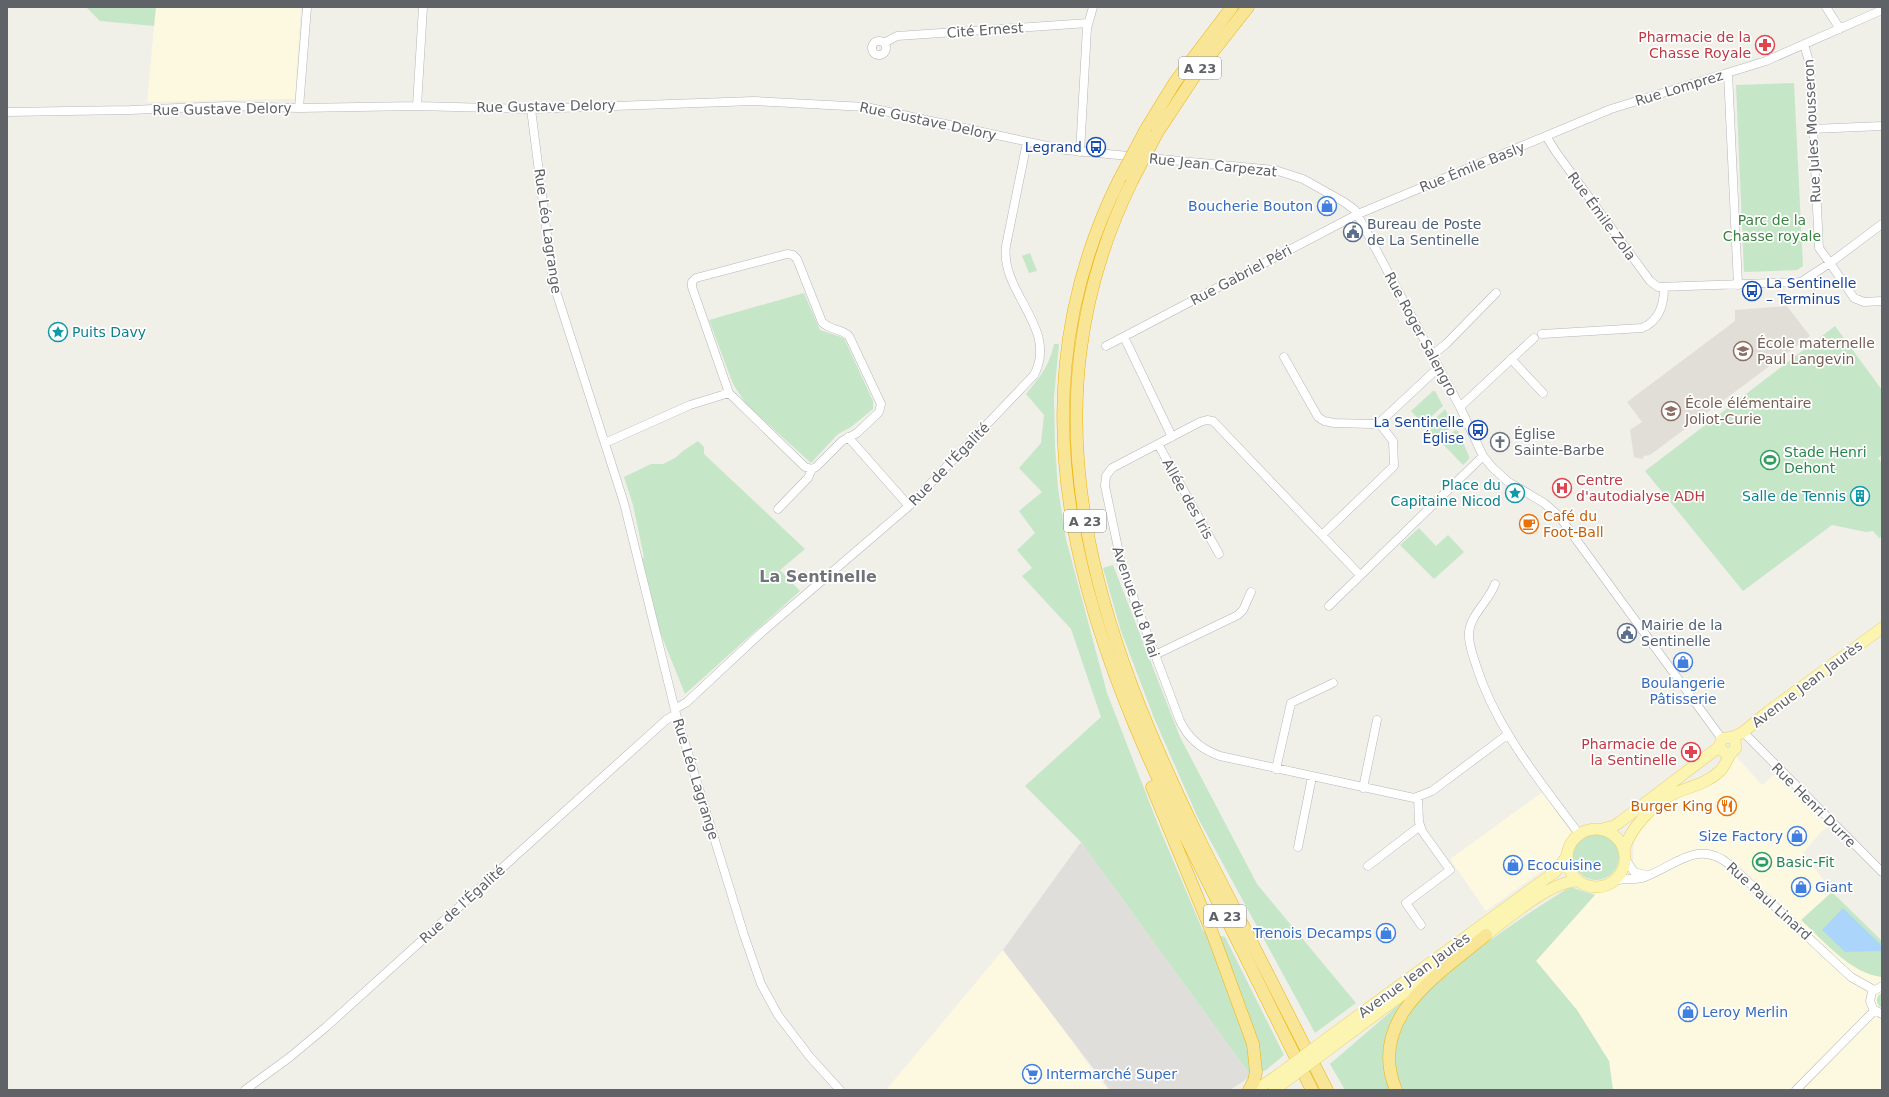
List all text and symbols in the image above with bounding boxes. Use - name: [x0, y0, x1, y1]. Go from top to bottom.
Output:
- street label: Cité Ernest: [946, 19, 1024, 41]
- place label: Pharmacie de la Chasse Royale: [1638, 29, 1751, 61]
- pharmacy icon: Pharmacie de la Chasse Royale: [1754, 34, 1776, 56]
- road number: A 23: [1179, 57, 1221, 79]
- street label: Rue Jules Mousseron: [1800, 59, 1824, 203]
- street label: Rue Lomprez: [1633, 67, 1725, 109]
- street label: Rue Gustave Delory: [476, 97, 616, 115]
- street label: Rue Gustave Delory: [858, 99, 998, 143]
- street label: Rue Gustave Delory: [152, 100, 292, 118]
- bus stop icon: Legrand: [1085, 136, 1107, 158]
- place label: Legrand: [1025, 139, 1082, 155]
- street label: Rue Émile Basly: [1417, 139, 1527, 195]
- street label: Rue Jean Carpezat: [1148, 150, 1278, 180]
- street label: Rue Léo Lagrange: [531, 167, 565, 295]
- street label: Rue Émile Zola: [1565, 169, 1639, 263]
- shop icon: Boucherie Bouton: [1316, 195, 1338, 217]
- place label: Boucherie Bouton: [1188, 198, 1313, 214]
- park label: Parc de la Chasse royale: [1723, 212, 1821, 244]
- place label: Bureau de Poste de La Sentinelle: [1367, 216, 1481, 248]
- public building icon: Bureau de Poste de La Sentinelle: [1342, 221, 1364, 243]
- street label: Rue Gabriel Péri: [1188, 242, 1294, 308]
- street label: Rue Roger Salengro: [1382, 269, 1460, 399]
- place label: La Sentinelle – Terminus: [1766, 275, 1856, 307]
- bus stop icon: La Sentinelle – Terminus: [1741, 280, 1763, 302]
- place icon: Puits Davy: [47, 321, 69, 343]
- place label: Puits Davy: [72, 324, 146, 340]
- place label: École maternelle Paul Langevin: [1757, 335, 1875, 367]
- school or university icon: École maternelle Paul Langevin: [1732, 340, 1754, 362]
- place label: École élémentaire Joliot-Curie: [1684, 395, 1811, 427]
- school or university icon: École élémentaire Joliot-Curie: [1660, 400, 1682, 422]
- place label: La Sentinelle Église: [1374, 414, 1464, 446]
- street label: Rue de l'Égalité: [905, 419, 993, 509]
- bus stop icon: La Sentinelle Église: [1467, 419, 1489, 441]
- place label: Église Sainte-Barbe: [1514, 426, 1604, 458]
- church icon: Église Sainte-Barbe: [1489, 431, 1511, 453]
- place label: Stade Henri Dehont: [1784, 444, 1867, 476]
- sports icon: Stade Henri Dehont: [1759, 449, 1781, 471]
- street label: Allée des Iris: [1159, 456, 1217, 542]
- place label: Centre d'autodialyse ADH: [1576, 472, 1705, 504]
- place label: Place du Capitaine Nicod: [1390, 477, 1501, 509]
- hospital icon: Centre d'autodialyse ADH: [1551, 477, 1573, 499]
- place icon: Place du Capitaine Nicod: [1504, 482, 1526, 504]
- building icon: Salle de Tennis: [1849, 485, 1871, 507]
- place label: Salle de Tennis: [1742, 488, 1846, 504]
- place label: Café du Foot-Ball: [1543, 508, 1604, 540]
- road number: A 23: [1064, 510, 1106, 532]
- cafe icon: Café du Foot-Ball: [1518, 513, 1540, 535]
- street label: Avenue du 8 Mai: [1109, 544, 1163, 660]
- district label: La Sentinelle: [759, 567, 877, 586]
- place label: Mairie de la Sentinelle: [1641, 617, 1723, 649]
- public building icon: Mairie de la Sentinelle: [1616, 622, 1638, 644]
- street label: Avenue Jean Jaurès: [1749, 637, 1865, 731]
- shop icon: Boulangerie Pâtisserie: [1672, 651, 1694, 673]
- place label: Boulangerie Pâtisserie: [1641, 675, 1725, 707]
- street label: Rue Léo Lagrange: [670, 716, 722, 842]
- place label: Pharmacie de la Sentinelle: [1581, 736, 1677, 768]
- pharmacy icon: Pharmacie de la Sentinelle: [1680, 741, 1702, 763]
- street label: Rue Henri Durre: [1769, 760, 1859, 850]
- restaurant icon: Burger King: [1716, 795, 1738, 817]
- place label: Burger King: [1630, 798, 1713, 814]
- shop icon: Size Factory: [1786, 825, 1808, 847]
- place label: Size Factory: [1699, 828, 1783, 844]
- sports icon: Basic-Fit: [1751, 851, 1773, 873]
- shop icon: Ecocuisine: [1502, 854, 1524, 876]
- place label: Basic-Fit: [1776, 854, 1835, 870]
- place label: Ecocuisine: [1527, 857, 1601, 873]
- street label: Rue Paul Linard: [1723, 859, 1815, 943]
- street label: Rue de l'Égalité: [416, 862, 508, 946]
- shop icon: Giant: [1790, 876, 1812, 898]
- place label: Giant: [1815, 879, 1853, 895]
- road number: A 23: [1204, 905, 1246, 927]
- shop icon: Trenois Decamps: [1375, 922, 1397, 944]
- place label: Trenois Decamps: [1252, 925, 1372, 941]
- street label: Avenue Jean Jaurès: [1355, 929, 1473, 1021]
- shop icon: Leroy Merlin: [1677, 1001, 1699, 1023]
- place label: Leroy Merlin: [1702, 1004, 1788, 1020]
- supermarket icon: Intermarché Super: [1021, 1063, 1043, 1085]
- place label: Intermarché Super: [1046, 1066, 1177, 1082]

